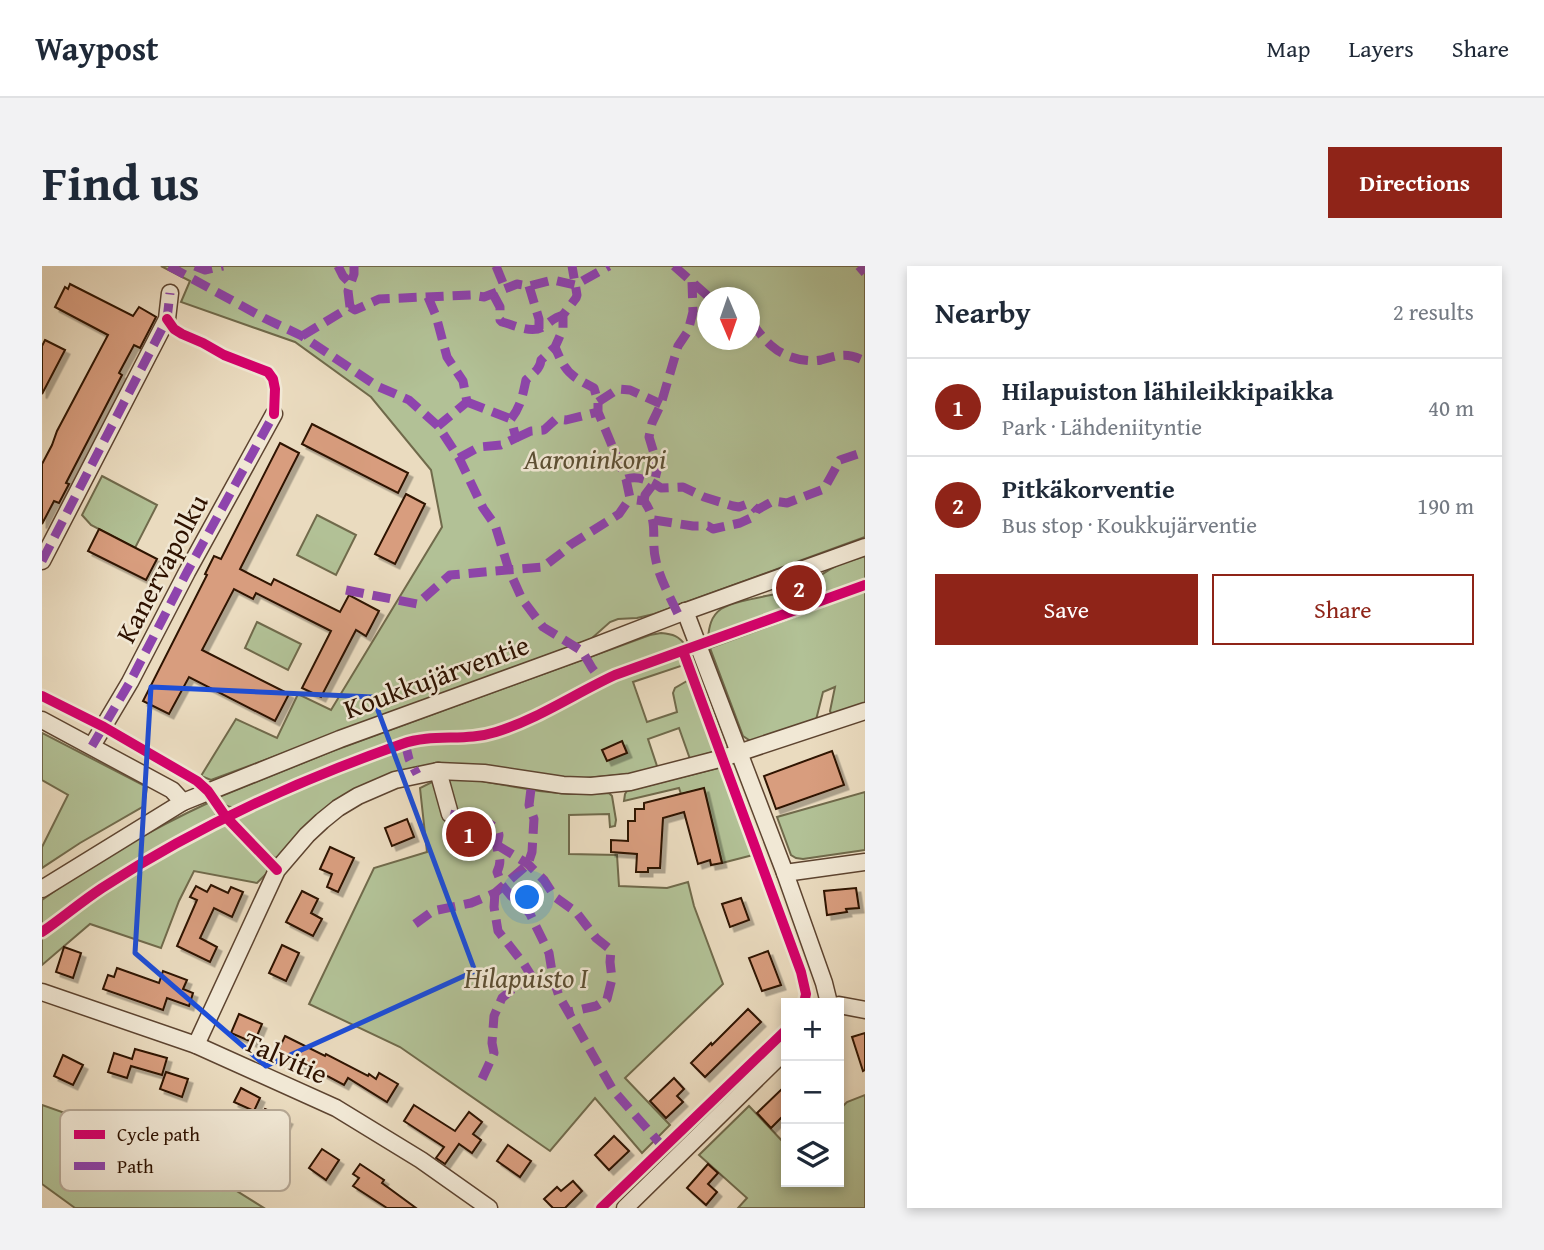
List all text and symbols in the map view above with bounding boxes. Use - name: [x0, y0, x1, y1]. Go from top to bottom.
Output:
- text: Waypost: [35, 24, 159, 72]
- text: Map: [1267, 31, 1310, 66]
- text: Layers: [1348, 31, 1414, 66]
- text: Share: [1452, 31, 1509, 66]
- text: Find us: [42, 146, 200, 218]
- button: Directions: [1328, 147, 1502, 218]
- north arrow: [697, 287, 760, 350]
- text: Nearby: [935, 290, 1031, 334]
- text: 2 results: [1393, 295, 1474, 328]
- text: Hilapuiston lähileikkipaikka: [1002, 371, 1334, 410]
- text: 1: [952, 391, 964, 424]
- text: 40 m: [1428, 391, 1474, 424]
- text: Park · Lähdeniityntie: [1002, 410, 1202, 443]
- park label: Aaroninkorpi: [523, 438, 666, 479]
- text: Pitkäkorventie: [1002, 469, 1175, 508]
- street label: Kanervapolku: [105, 486, 217, 650]
- text: 2: [952, 489, 964, 522]
- text: 190 m: [1417, 489, 1474, 522]
- text: Bus stop · Koukkujärventie: [1002, 508, 1257, 541]
- pin: 2: [776, 562, 822, 614]
- button: Save: [935, 574, 1198, 645]
- button: Share: [1212, 574, 1474, 645]
- street label: Koukkujärventie: [337, 623, 535, 729]
- pin: 1: [446, 808, 492, 860]
- your location: [510, 880, 544, 914]
- park label: Hilapuisto I: [463, 957, 589, 998]
- map controls: [781, 998, 844, 1187]
- button: +: [781, 998, 844, 1061]
- street label: Talvitie: [237, 1020, 335, 1094]
- button: −: [781, 1061, 844, 1124]
- legend: [60, 1110, 290, 1191]
- text: Cycle path: [117, 1120, 200, 1148]
- button: layers: [781, 1124, 844, 1187]
- text: Path: [117, 1152, 154, 1180]

